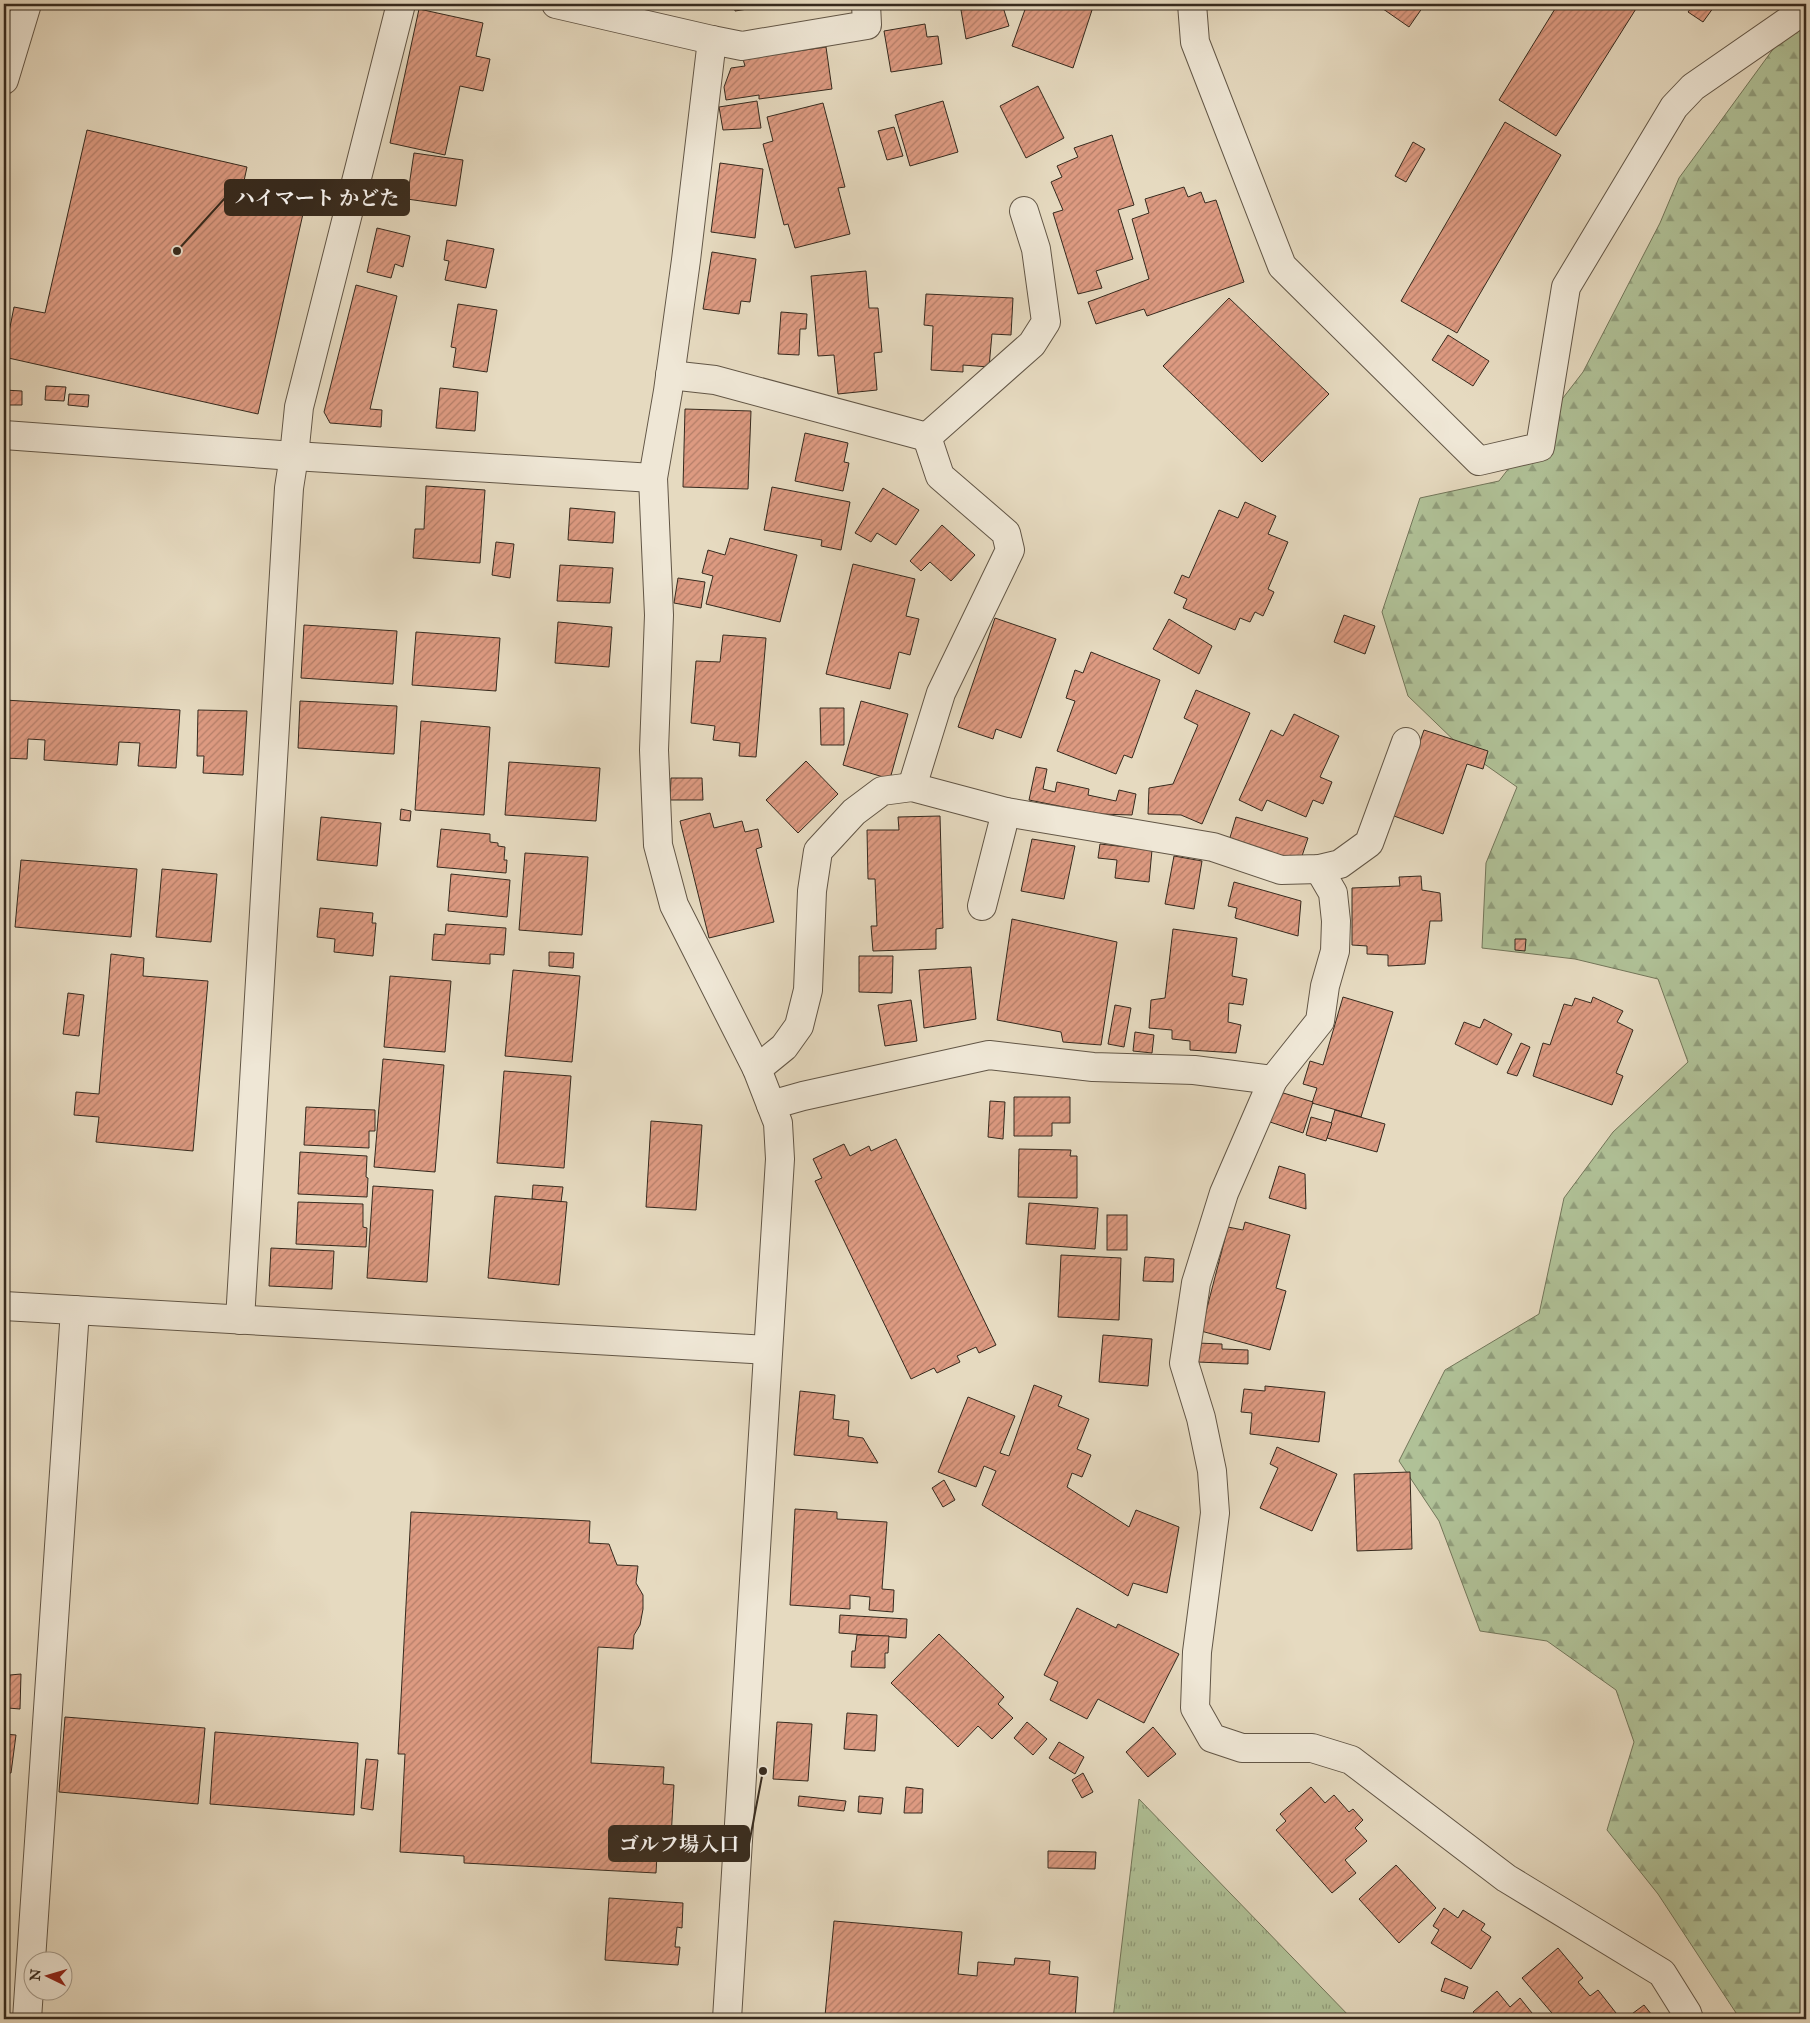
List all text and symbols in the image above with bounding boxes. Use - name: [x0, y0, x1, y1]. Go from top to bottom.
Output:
- callout: ハイマート かどた: [225, 180, 409, 215]
- text: ハイマート かどた: [235, 186, 399, 210]
- callout: ゴルフ場入口: [609, 1826, 749, 1861]
- text: ゴルフ場入口: [619, 1832, 739, 1856]
- north arrow: [22, 1950, 72, 2000]
- text: N: [27, 1968, 45, 1982]

